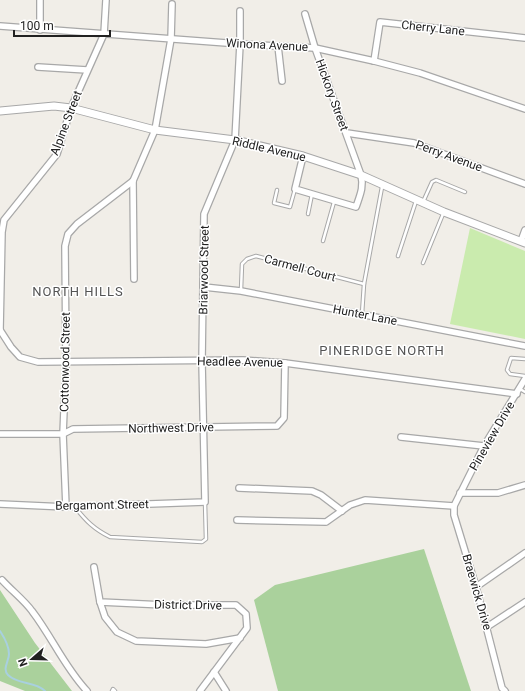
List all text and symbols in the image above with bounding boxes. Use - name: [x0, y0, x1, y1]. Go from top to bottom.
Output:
- scale bar: [14, 12, 110, 38]
- street label: Cherry Lane: [401, 18, 465, 38]
- text: 100 m: [20, 19, 54, 33]
- street label: Winona Avenue: [225, 36, 309, 54]
- street label: Hickory Street: [313, 57, 351, 133]
- street label: Alpine Street: [47, 89, 85, 157]
- street label: Riddle Avenue: [231, 134, 307, 164]
- street label: Perry Avenue: [414, 137, 484, 175]
- street label: Briarwood Street: [196, 225, 212, 315]
- street label: Carmell Court: [263, 252, 337, 284]
- district label: NORTH HILLS: [32, 284, 124, 299]
- street label: Hunter Lane: [332, 302, 398, 328]
- street label: Cottonwood Street: [57, 312, 73, 412]
- district label: PINERIDGE NORTH: [319, 343, 445, 358]
- street label: Headlee Avenue: [197, 354, 283, 370]
- street label: Pineview Drive: [467, 399, 517, 473]
- street label: Northwest Drive: [128, 420, 214, 436]
- street label: Bergamont Street: [55, 497, 149, 513]
- street label: Braewick Drive: [459, 552, 495, 632]
- street label: District Drive: [154, 597, 222, 613]
- north arrow: [12, 639, 52, 679]
- text: N: [16, 656, 31, 668]

